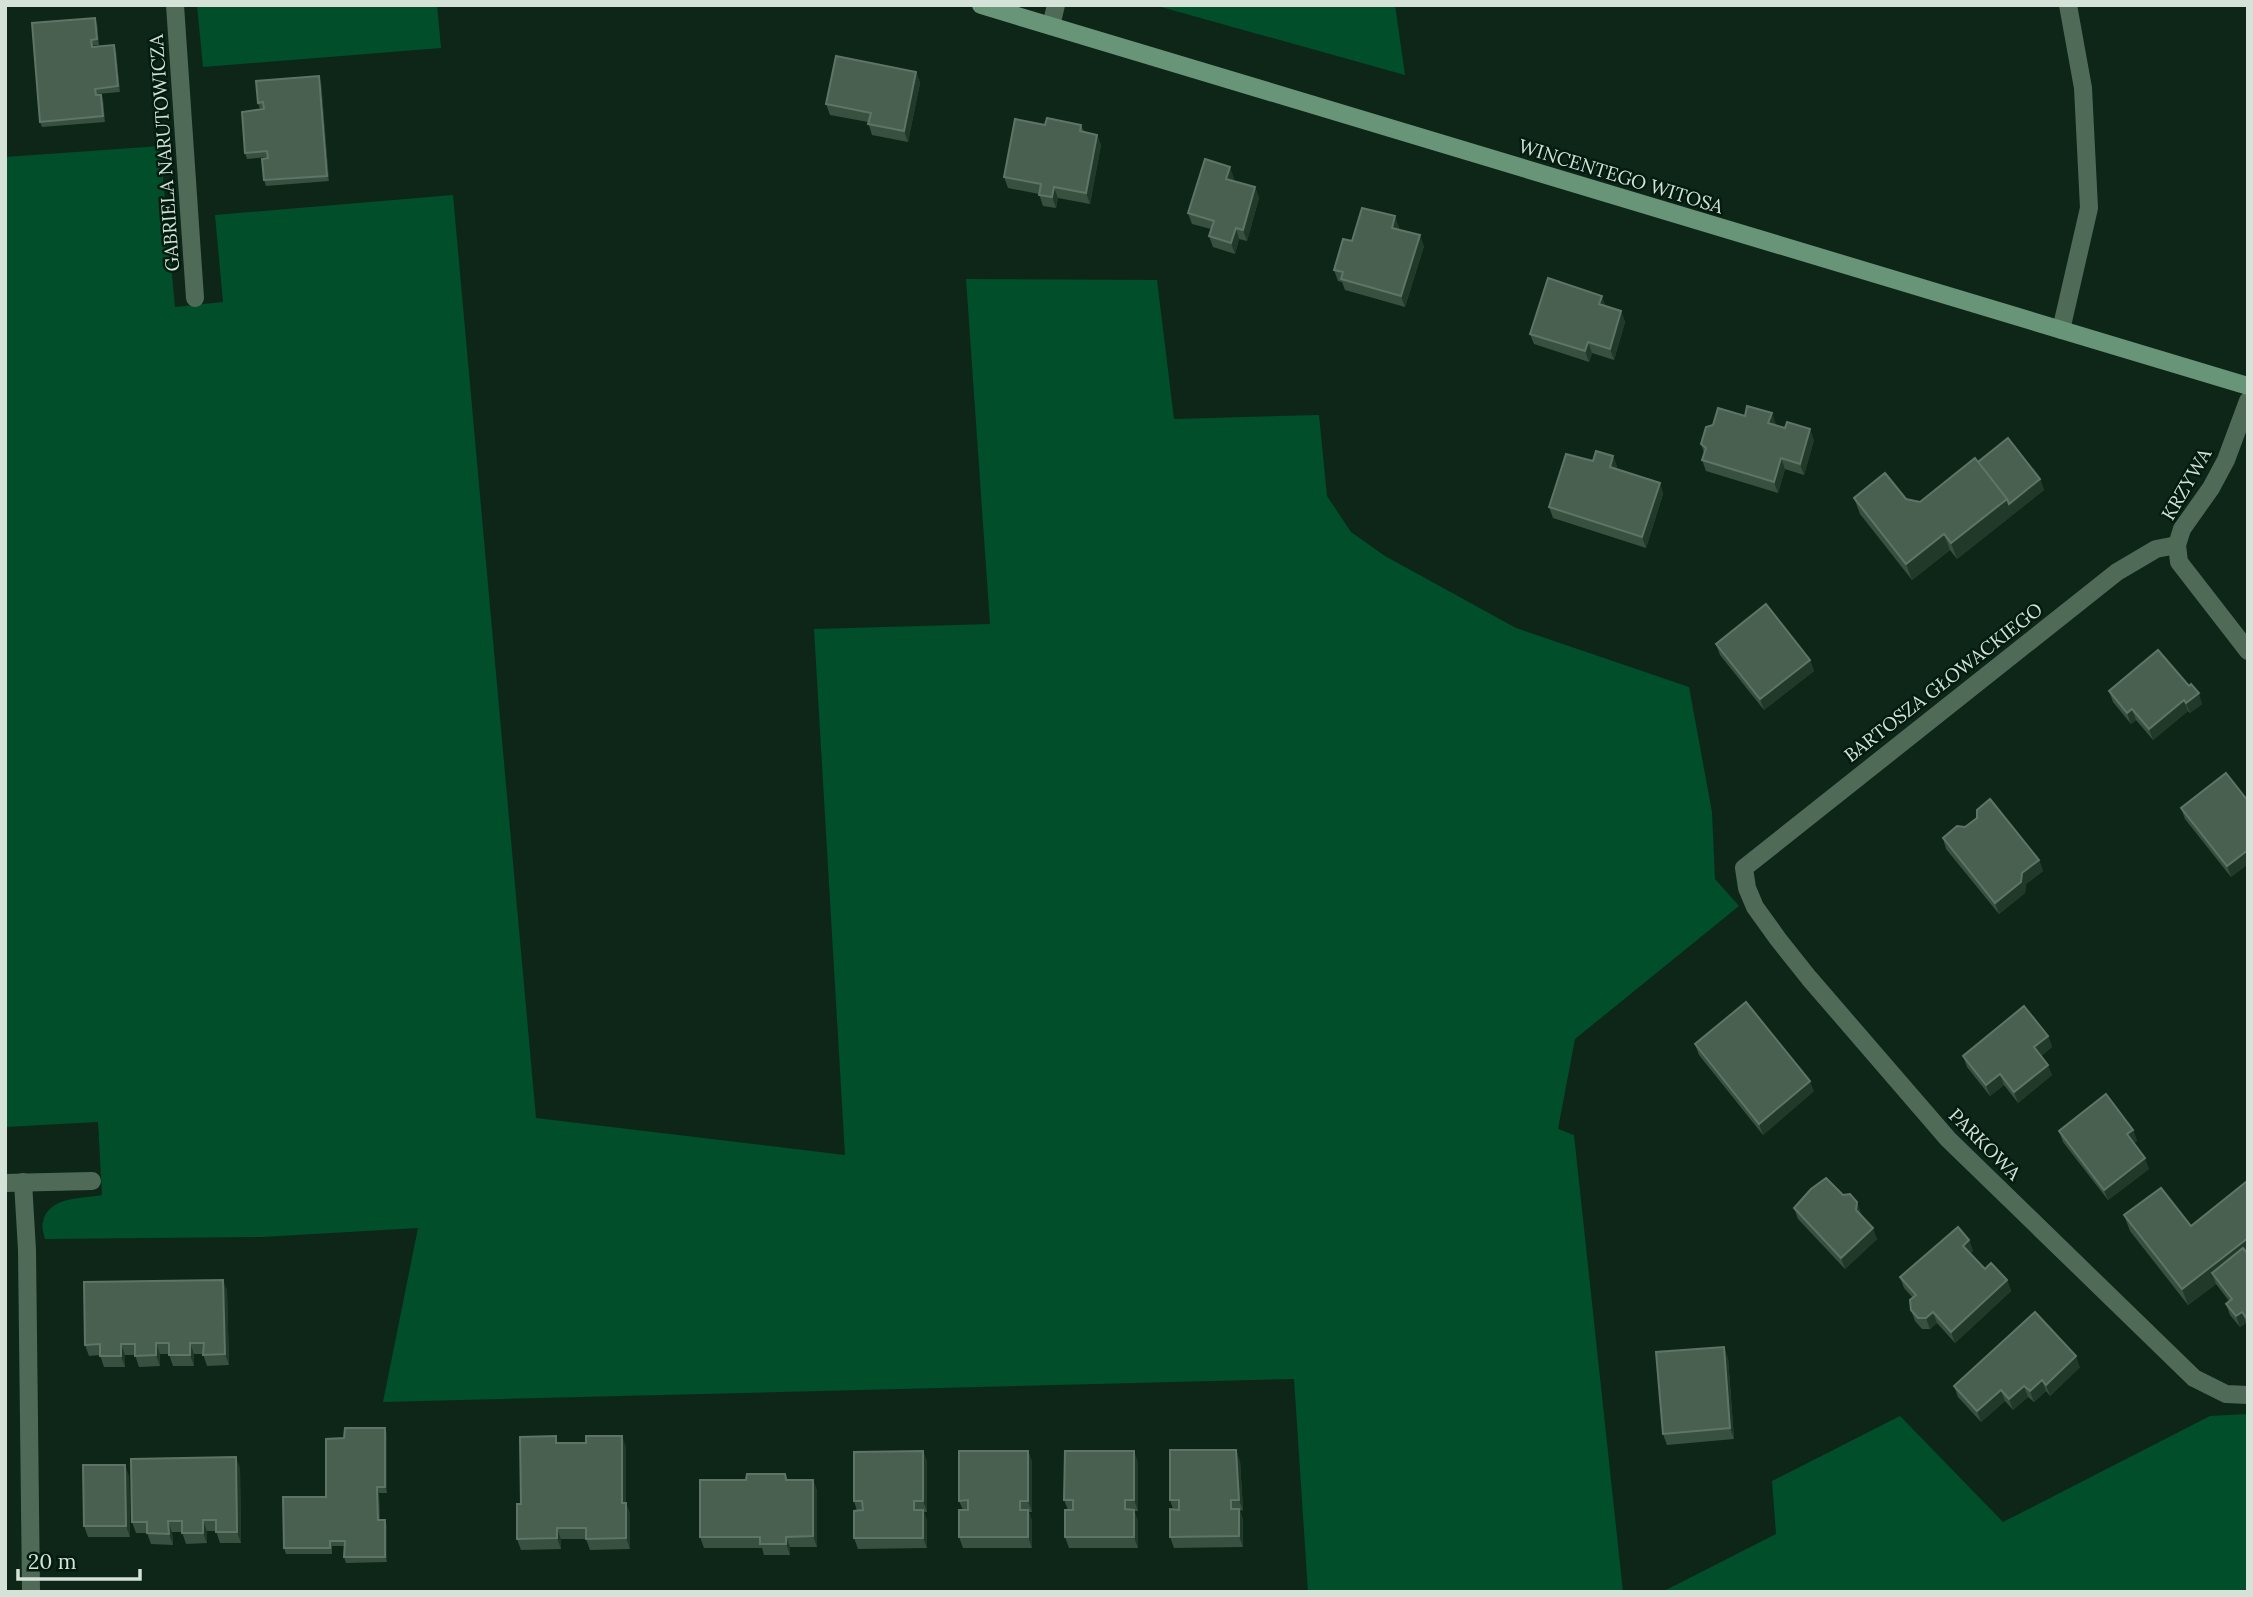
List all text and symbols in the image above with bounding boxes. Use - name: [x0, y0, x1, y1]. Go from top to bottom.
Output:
- street label: GABRIELA NARUTOWICZA: [144, 33, 184, 272]
- street label: WINCENTEGO WITOSA: [1516, 133, 1727, 219]
- street label: KRZYWA: [2156, 443, 2217, 524]
- street label: BARTOSZA GŁOWACKIEGO: [1839, 597, 2047, 767]
- street label: PARKOWA: [1944, 1103, 2027, 1186]
- scale bar: [18, 1538, 140, 1582]
- text: 20 m: [28, 1548, 77, 1575]

